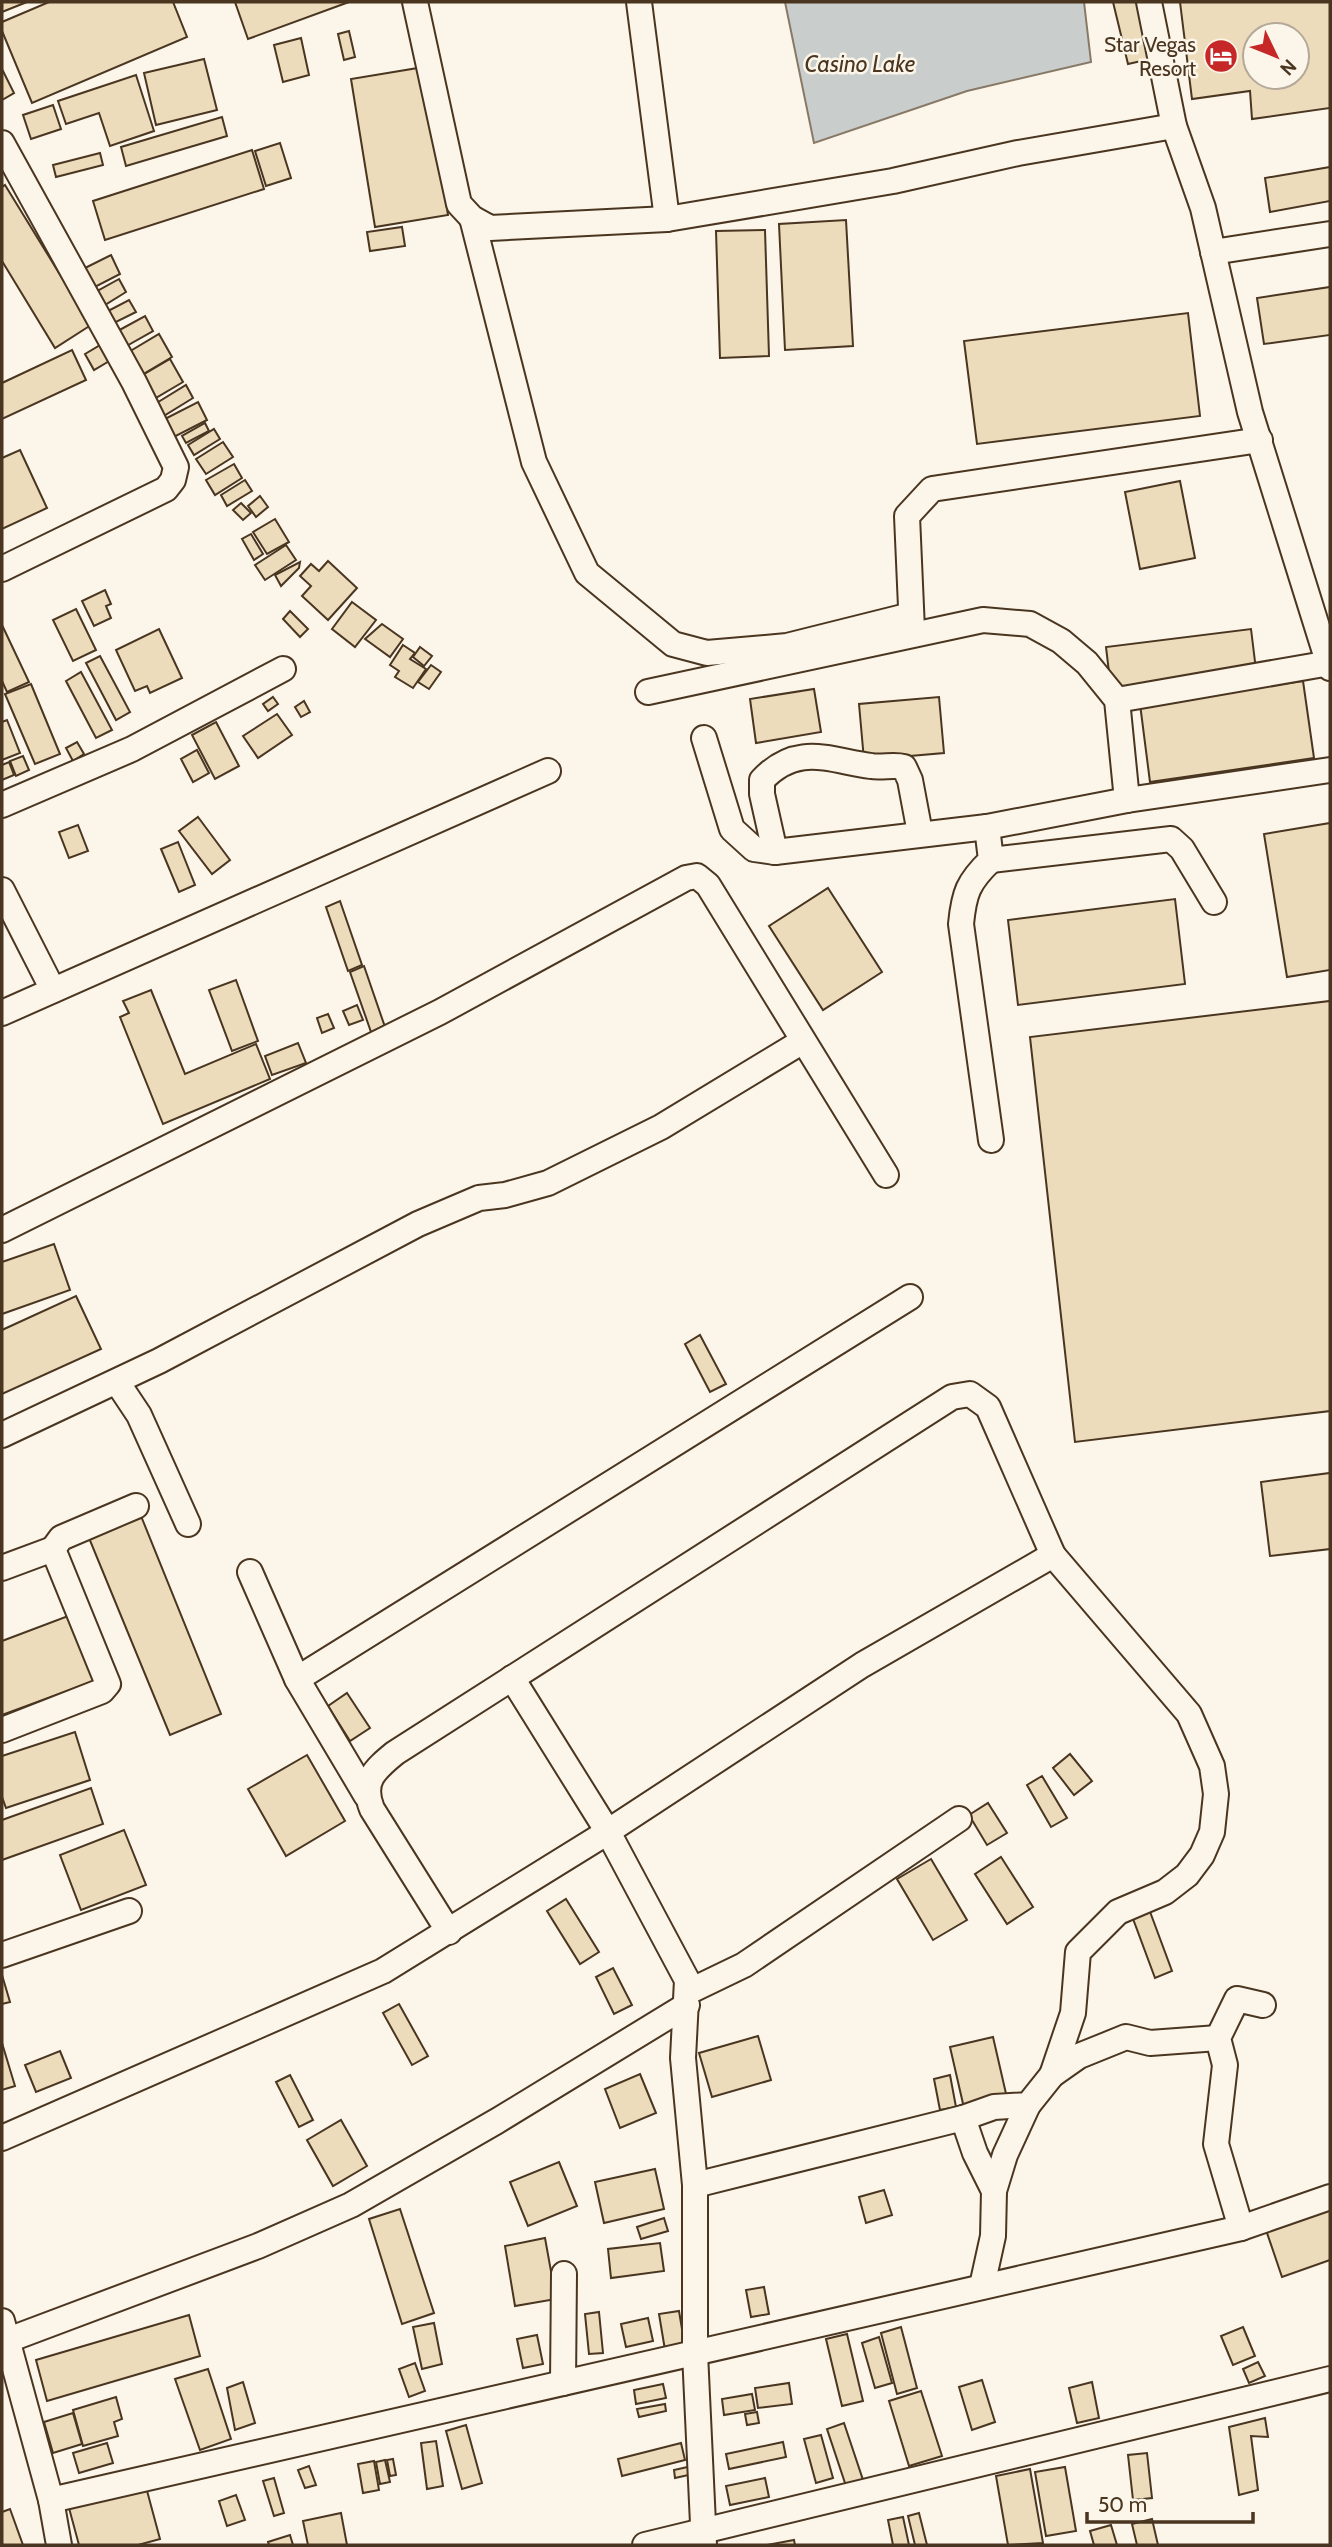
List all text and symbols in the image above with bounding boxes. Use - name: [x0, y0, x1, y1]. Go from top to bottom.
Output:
- north arrow: [1241, 21, 1311, 91]
- place label: Star Vegas Resort: [1104, 32, 1196, 81]
- hotel icon: Star Vegas Resort: [1202, 37, 1240, 75]
- water label: Casino Lake: [805, 50, 915, 78]
- text: N: [1275, 54, 1301, 80]
- scale bar: [1087, 2480, 1253, 2524]
- text: 50 m: [1098, 2492, 1147, 2517]

